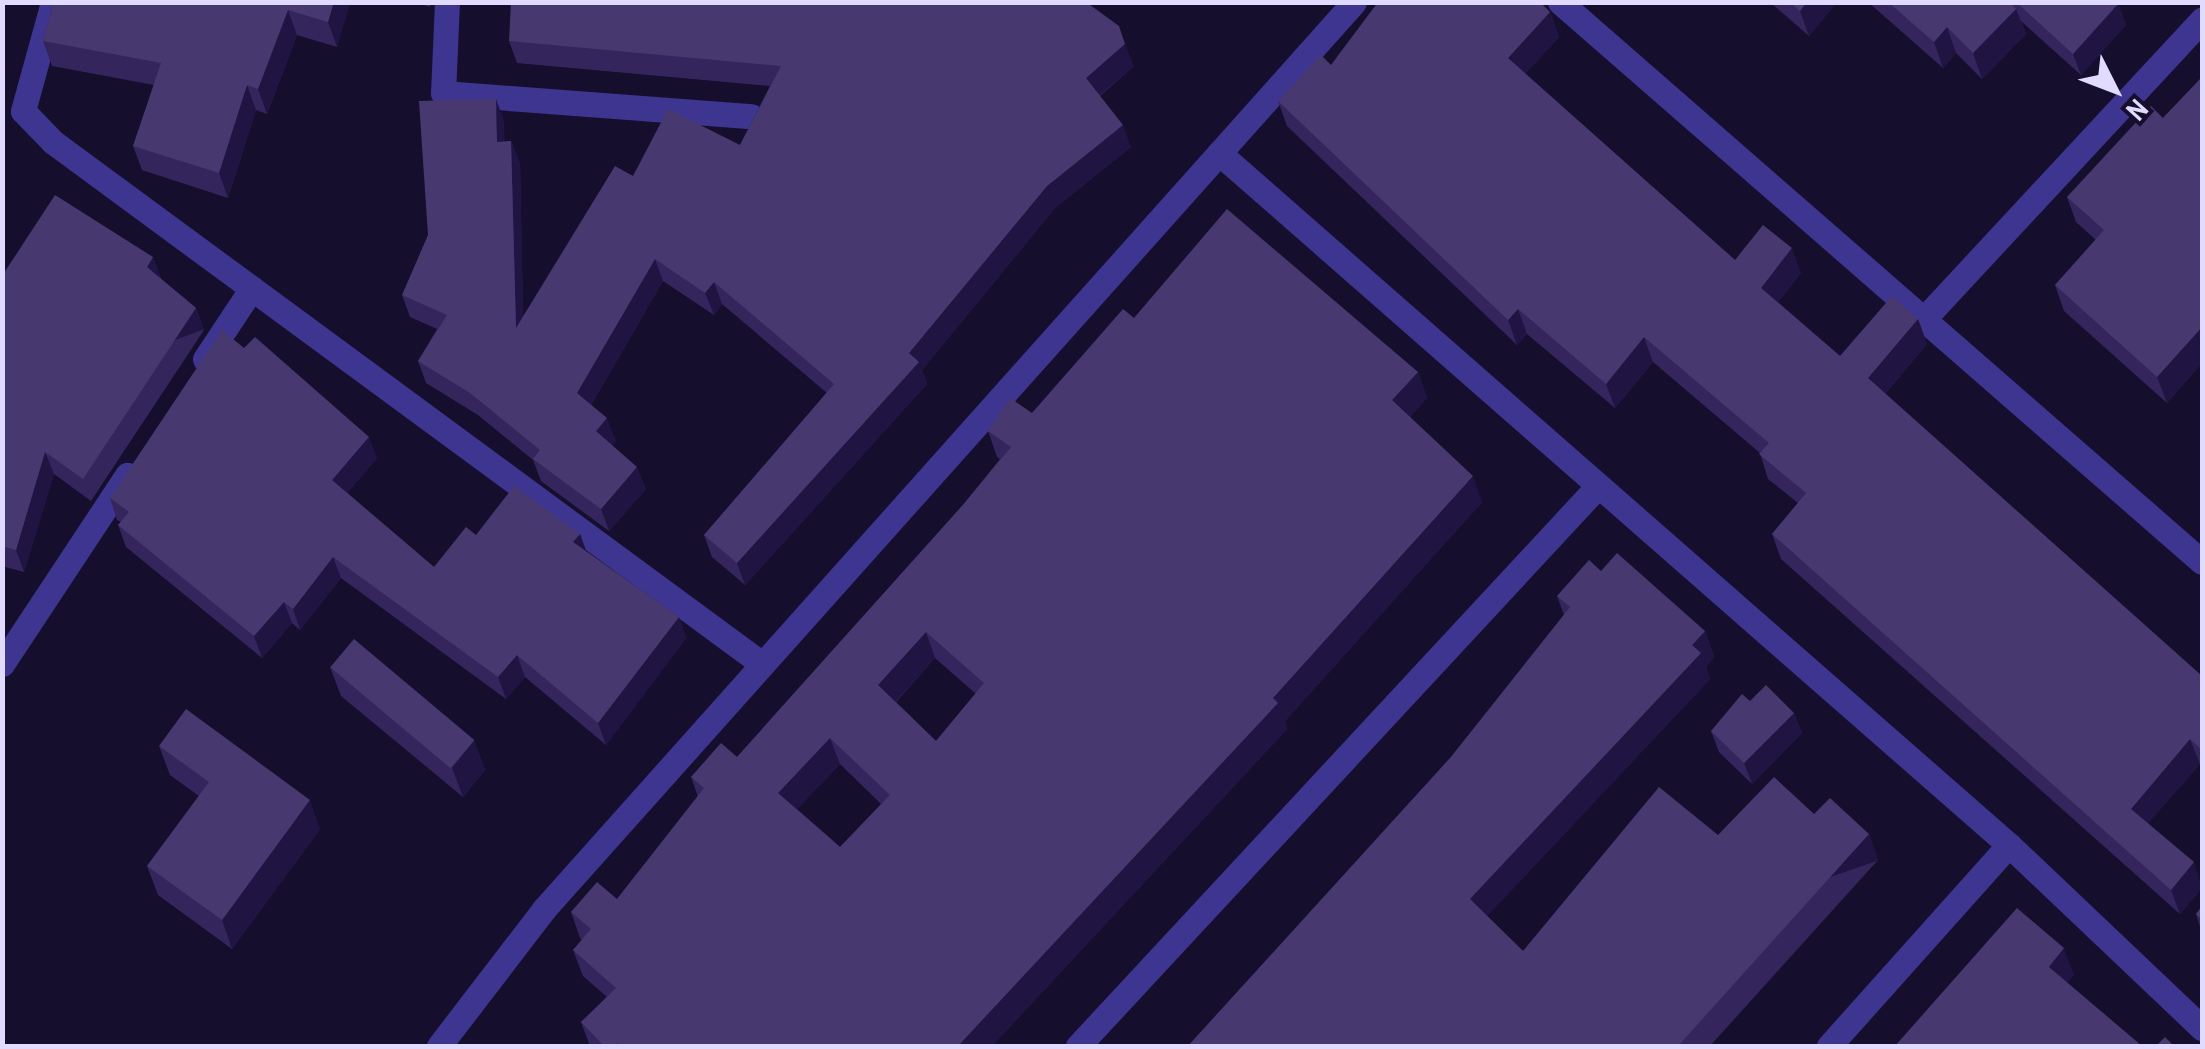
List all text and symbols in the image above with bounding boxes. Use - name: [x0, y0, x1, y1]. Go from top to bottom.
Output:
- north arrow: [2065, 40, 2165, 140]
- text: N: [2118, 91, 2157, 129]

